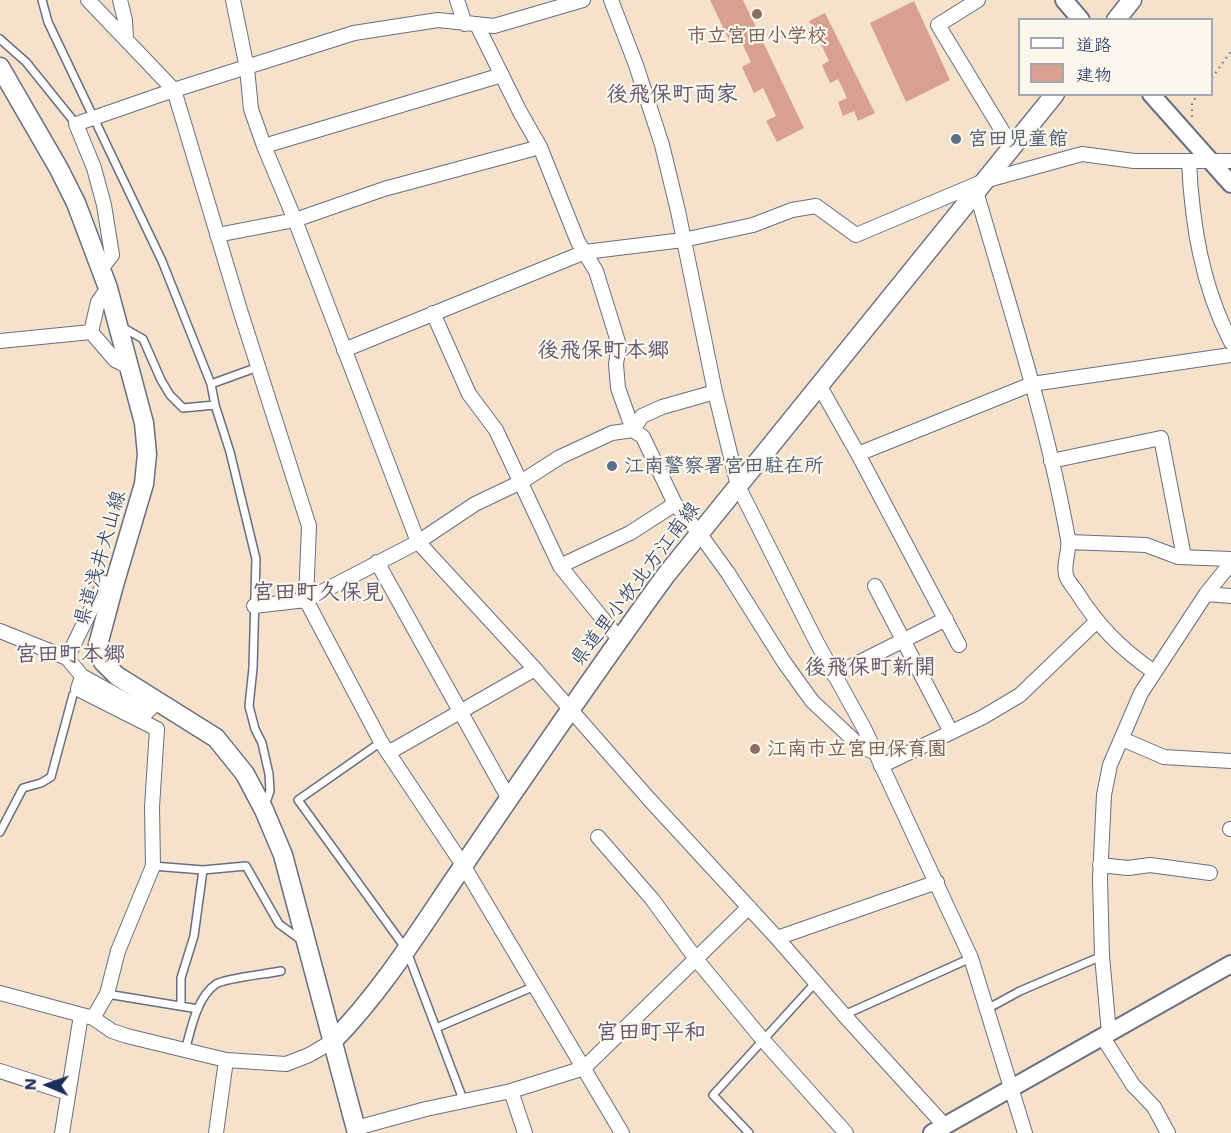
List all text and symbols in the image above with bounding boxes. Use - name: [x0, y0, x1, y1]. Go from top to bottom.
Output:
- marker: 市立宮田小学校: [750, 7, 764, 21]
- legend: [1018, 18, 1213, 96]
- place label: 市立宮田小学校: [687, 24, 827, 48]
- text: 道路: [1076, 32, 1112, 56]
- text: 建物: [1076, 62, 1112, 86]
- district label: 後飛保町両家: [606, 81, 738, 107]
- place label: 宮田児童館: [968, 127, 1068, 151]
- marker: 宮田児童館: [949, 132, 963, 146]
- district label: 後飛保町本郷: [537, 337, 669, 363]
- place label: 江南警察署宮田駐在所: [624, 454, 824, 478]
- marker: 江南警察署宮田駐在所: [605, 459, 619, 473]
- street label: 県道浅井犬山線: [69, 487, 131, 629]
- street label: 県道里小牧北方江南線: [565, 497, 705, 671]
- district label: 宮田町久保見: [252, 579, 384, 605]
- district label: 宮田町本郷: [15, 641, 125, 667]
- district label: 後飛保町新開: [804, 654, 936, 680]
- place label: 江南市立宮田保育園: [767, 737, 947, 761]
- marker: 江南市立宮田保育園: [748, 742, 762, 756]
- district label: 宮田町平和: [596, 1019, 706, 1045]
- north arrow: [18, 1055, 78, 1115]
- text: N: [19, 1078, 40, 1091]

